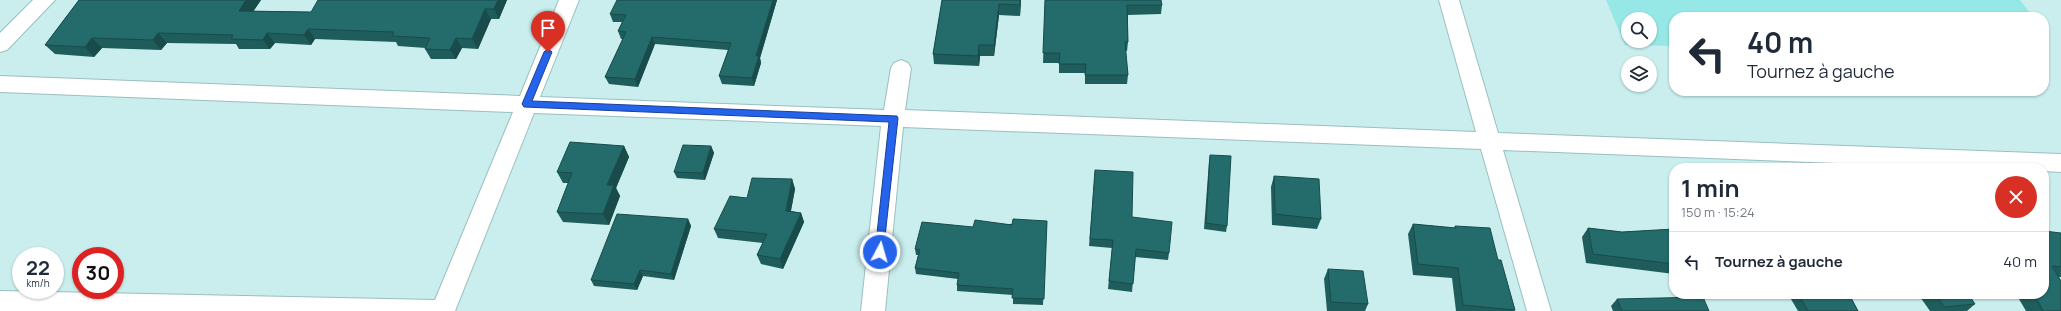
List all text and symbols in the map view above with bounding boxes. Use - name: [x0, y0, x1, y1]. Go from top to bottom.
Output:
- pin: [531, 11, 565, 52]
- map controls: [1621, 12, 1657, 92]
- button: search: [1621, 12, 1657, 48]
- icon: arrive: [537, 17, 559, 39]
- text: 40 m: [1747, 23, 1813, 61]
- icon: left: [1681, 28, 1733, 80]
- button: layers: [1621, 56, 1657, 92]
- text: Tournez à gauche: [1747, 59, 1895, 83]
- text: 1 min: [1681, 171, 1740, 204]
- button: close: [1995, 176, 2037, 218]
- text: 150 m · 15:24: [1681, 203, 1755, 221]
- position arrow: [859, 231, 901, 273]
- speed limit sign: 30: [72, 247, 124, 299]
- icon: left: [1681, 251, 1703, 273]
- text: Tournez à gauche: [1715, 251, 1843, 272]
- text: 40 m: [2003, 251, 2037, 272]
- text: 22: [26, 254, 50, 281]
- text: km/h: [26, 276, 50, 290]

